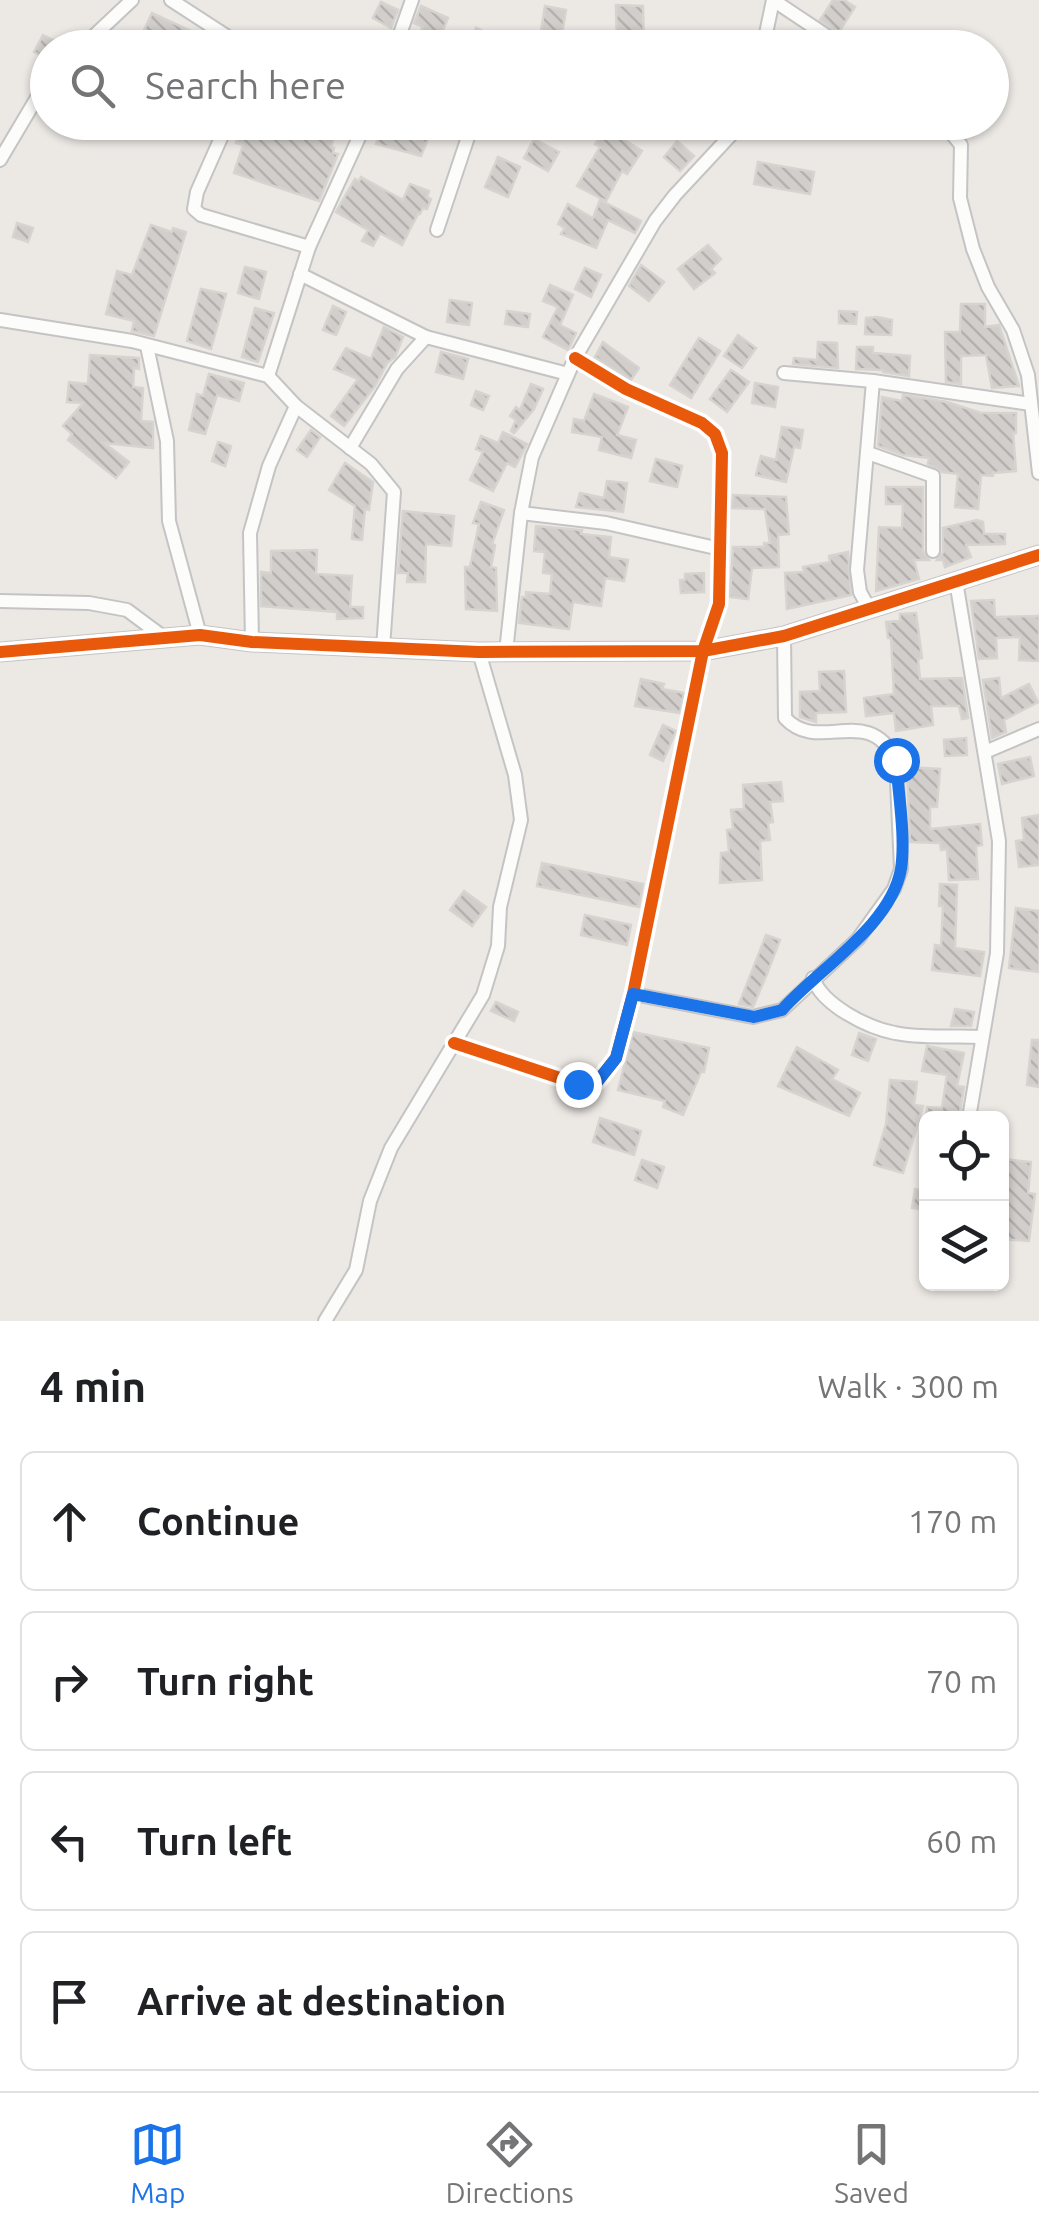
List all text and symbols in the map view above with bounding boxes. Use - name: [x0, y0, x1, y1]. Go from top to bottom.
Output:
- search box: [30, 30, 1009, 140]
- icon: search: [65, 58, 120, 113]
- text: Search here: [145, 64, 346, 106]
- route start: [874, 738, 920, 784]
- route end: [556, 1062, 602, 1108]
- map controls: [919, 1111, 1009, 1291]
- button: locate: [919, 1111, 1009, 1201]
- button: layers: [919, 1201, 1009, 1291]
- text: 4 min: [40, 1363, 146, 1410]
- text: Walk · 300 m: [817, 1368, 999, 1404]
- icon: ahead: [42, 1494, 97, 1549]
- text: Continue: [137, 1500, 299, 1542]
- text: 170 m: [908, 1503, 997, 1539]
- icon: right: [42, 1654, 97, 1709]
- text: Turn right: [137, 1660, 314, 1702]
- text: 70 m: [926, 1663, 997, 1699]
- icon: left: [42, 1814, 97, 1869]
- text: Turn left: [137, 1820, 292, 1862]
- text: 60 m: [926, 1823, 997, 1859]
- icon: arrive: [42, 1974, 97, 2029]
- text: Arrive at destination: [137, 1980, 506, 2022]
- tab: Map: [130, 2117, 185, 2208]
- tab: Directions: [446, 2117, 574, 2208]
- tab: Saved: [834, 2117, 909, 2208]

